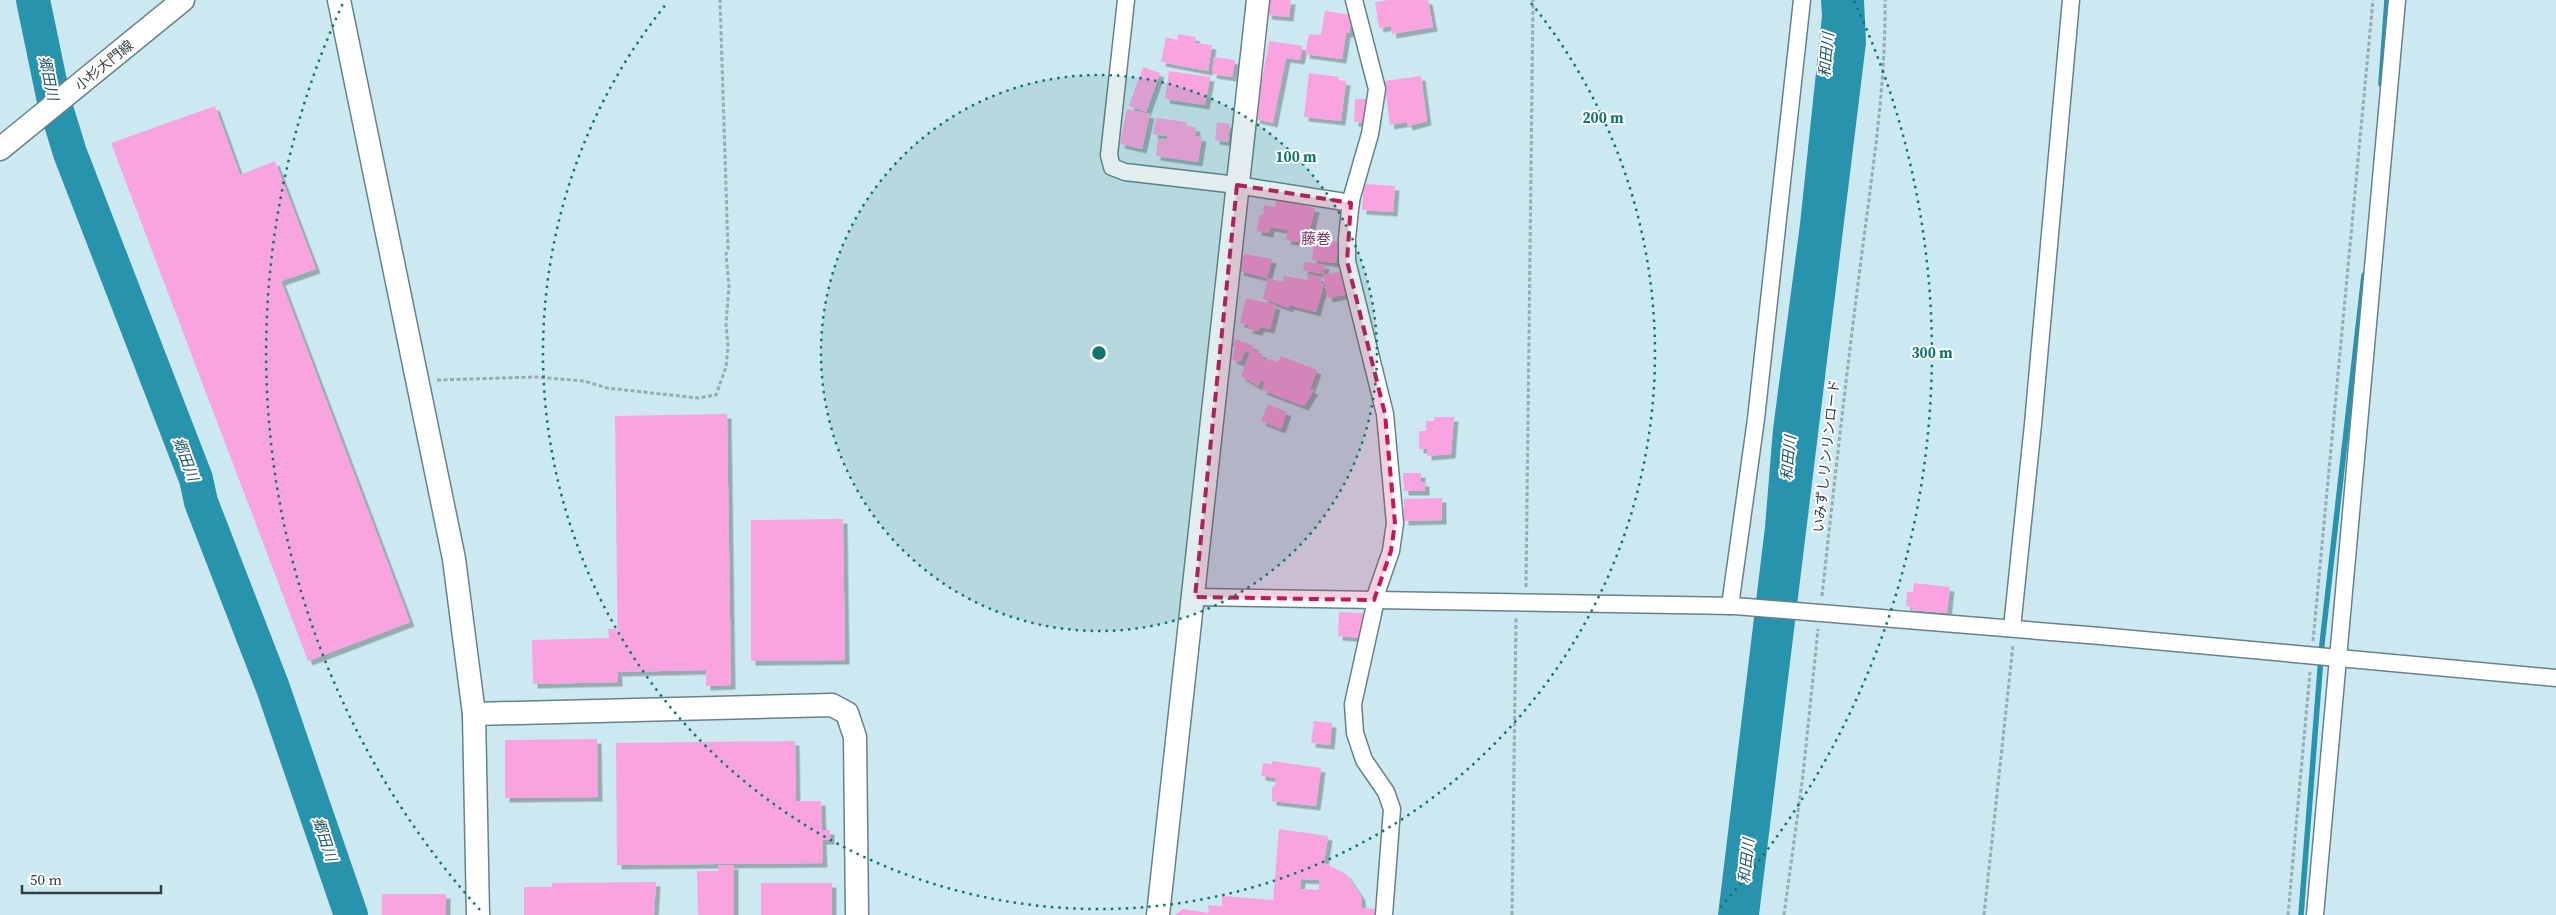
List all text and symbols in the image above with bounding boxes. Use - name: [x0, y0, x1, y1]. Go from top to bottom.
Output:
- water label: 和田川: [1814, 30, 1839, 78]
- street label: 小杉大門線: [71, 35, 137, 95]
- water label: 郷田川: [34, 54, 64, 104]
- text: 200 m: [1582, 107, 1624, 128]
- text: 100 m: [1275, 146, 1317, 167]
- district label: 藤巻: [1301, 228, 1331, 249]
- text: 300 m: [1911, 342, 1953, 363]
- centre of rings: [1090, 344, 1108, 362]
- street label: いみずしリンリンロード: [1808, 378, 1844, 534]
- water label: 和田川: [1776, 433, 1801, 481]
- water label: 郷田川: [168, 434, 205, 486]
- water label: 郷田川: [308, 814, 343, 866]
- water label: 和田川: [1733, 836, 1759, 884]
- scale bar: [22, 862, 161, 894]
- text: 50 m: [30, 869, 62, 890]

